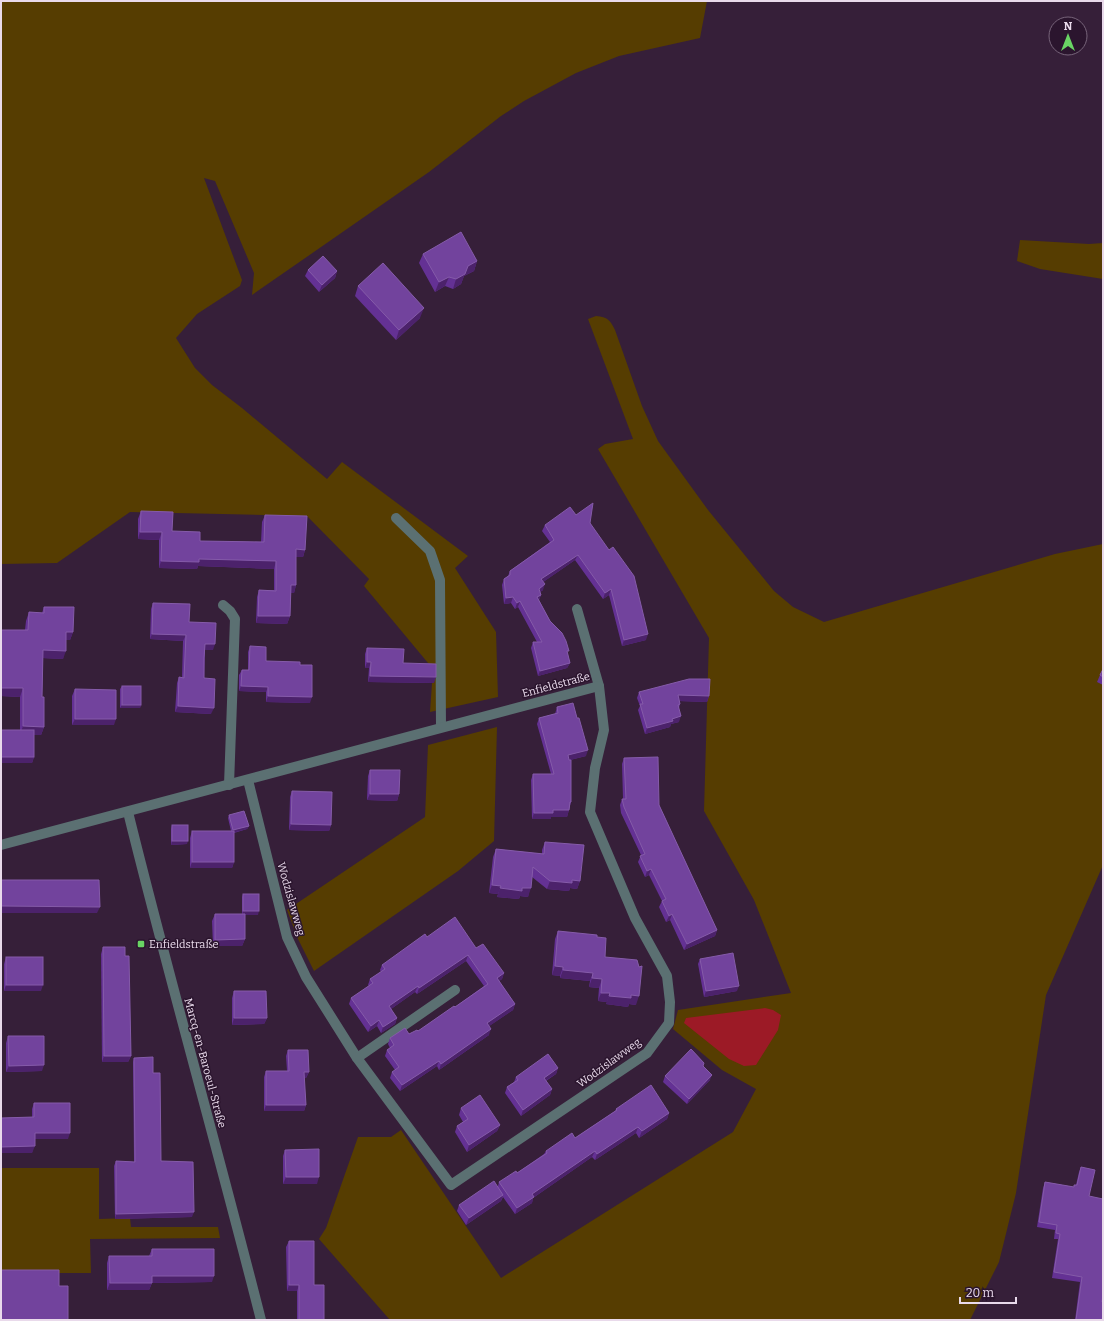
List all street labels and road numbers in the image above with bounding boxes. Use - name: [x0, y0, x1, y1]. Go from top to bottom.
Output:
- street label: Enfieldstraße: [521, 670, 591, 700]
- street label: Wodzislawweg: [274, 861, 308, 937]
- street label: Marcq-en-Baroeul-Straße: [181, 997, 229, 1129]
- street label: Wodzislawweg: [575, 1035, 643, 1091]

